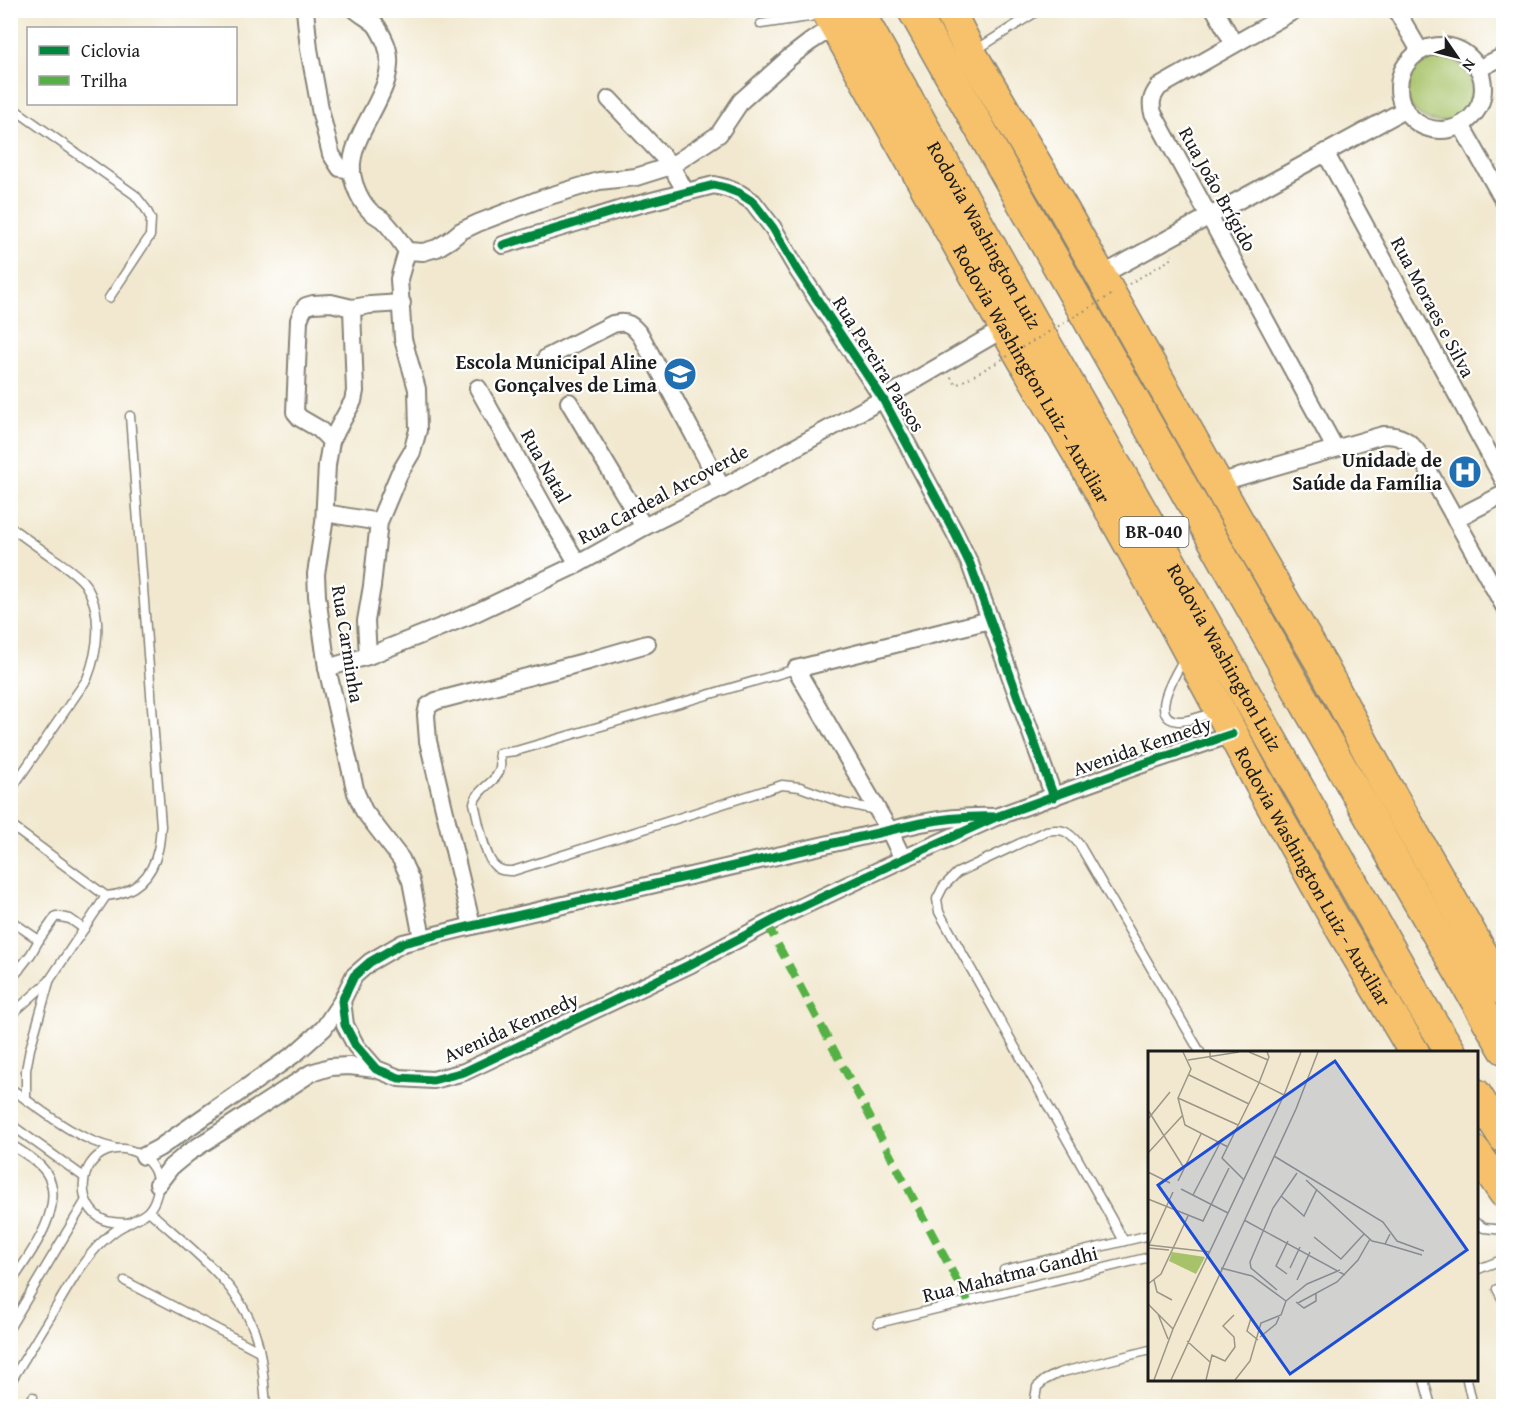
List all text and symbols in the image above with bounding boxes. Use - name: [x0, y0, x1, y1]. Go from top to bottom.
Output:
- legend: [27, 27, 237, 105]
- north arrow: [1427, 27, 1487, 87]
- text: Ciclovia: [81, 37, 140, 64]
- text: N: [1456, 54, 1482, 77]
- text: Trilha: [81, 67, 128, 94]
- street label: Rua João Brígido: [1172, 121, 1265, 256]
- street label: Rodovia Washington Luiz: [921, 135, 1049, 334]
- street label: Rua Moraes e Silva: [1384, 231, 1483, 383]
- street label: Rodovia Washington Luiz - Auxiliar: [946, 239, 1118, 508]
- street label: Rua Pereira Passos: [826, 290, 933, 437]
- place label: Escola Municipal Aline Gonçalves de Lima: [456, 347, 658, 399]
- school or university icon: Escola Municipal Aline Gonçalves de Lima: [662, 356, 698, 392]
- street label: Rua Natal: [514, 423, 579, 508]
- street label: Rua Cardeal Arcoverde: [572, 436, 753, 551]
- place label: Unidade de Saúde da Família: [1292, 445, 1443, 497]
- hospital icon: Unidade de Saúde da Família: [1447, 454, 1483, 490]
- road number: BR-040: [1120, 517, 1188, 547]
- street label: Rodovia Washington Luiz: [1161, 558, 1290, 756]
- street label: Rua Carminha: [325, 583, 372, 705]
- street label: Avenida Kennedy: [1069, 708, 1215, 783]
- street label: Rodovia Washington Luiz - Auxiliar: [1228, 741, 1399, 1012]
- street label: Avenida Kennedy: [439, 984, 583, 1069]
- inset map: [1148, 1051, 1478, 1381]
- street label: Rua Mahatma Gandhi: [919, 1238, 1101, 1309]

